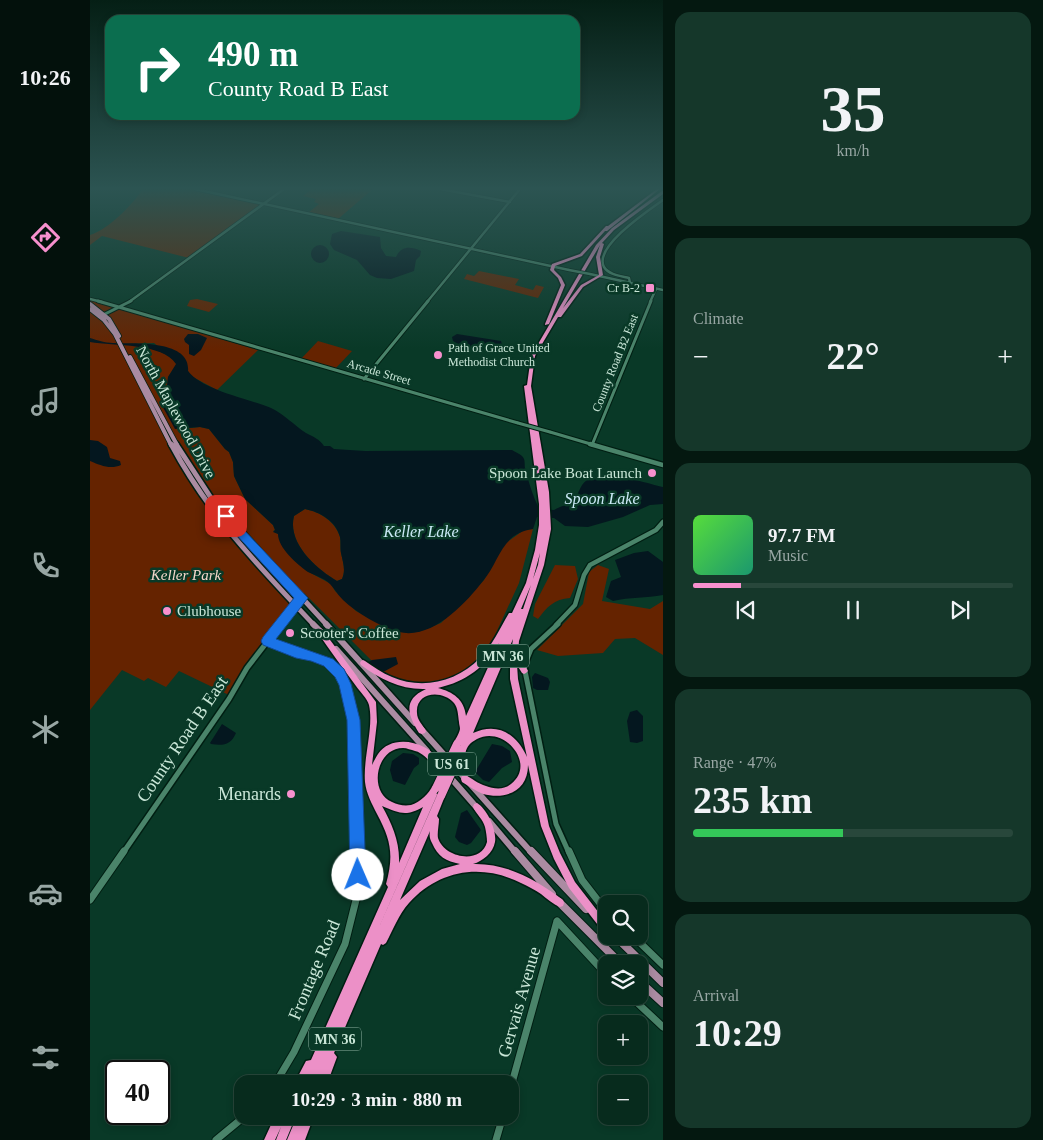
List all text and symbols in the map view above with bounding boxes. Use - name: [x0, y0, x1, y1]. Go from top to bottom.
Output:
- icon: right: [125, 35, 190, 100]
- text: 490 m: [208, 35, 298, 74]
- text: 10:26: [19, 65, 71, 90]
- text: 35: [821, 73, 886, 145]
- text: County Road B East: [208, 76, 388, 101]
- text: km/h: [837, 142, 869, 159]
- icon: directions: [28, 220, 63, 255]
- place label: Cr B-2: [607, 281, 640, 295]
- marker: Cr B-2: [644, 282, 656, 294]
- text: Climate: [693, 310, 744, 327]
- street label: County Road B2 East: [589, 311, 641, 414]
- text: 22°: [826, 335, 880, 377]
- place label: Path of Grace United Methodist Church: [448, 341, 550, 369]
- text: −: [693, 341, 709, 372]
- text: +: [997, 341, 1013, 372]
- street label: North Maplewood Drive: [133, 343, 219, 481]
- marker: Path of Grace United Methodist Church: [432, 349, 444, 361]
- street label: Arcade Street: [346, 356, 413, 388]
- icon: music: [28, 384, 63, 419]
- place label: Spoon Lake Boat Launch: [489, 465, 642, 481]
- marker: Spoon Lake Boat Launch: [646, 467, 658, 479]
- water label: Spoon Lake: [564, 490, 640, 508]
- pin: [205, 495, 247, 537]
- icon: arrive: [212, 502, 240, 530]
- water label: Keller Lake: [382, 523, 459, 540]
- text: 97.7 FM: [768, 525, 836, 546]
- text: Music: [768, 547, 808, 564]
- icon: phone: [28, 548, 63, 583]
- park label: Keller Park: [150, 567, 222, 583]
- icon: previous: [732, 596, 760, 624]
- icon: pause: [839, 596, 867, 624]
- icon: next: [946, 596, 974, 624]
- place label: Clubhouse: [177, 603, 242, 619]
- marker: Clubhouse: [161, 605, 173, 617]
- place label: Scooter's Coffee: [300, 625, 399, 641]
- marker: Scooter's Coffee: [284, 627, 296, 639]
- road number: MN 36: [477, 644, 529, 668]
- street label: County Road B East: [132, 672, 232, 806]
- icon: climate: [28, 712, 63, 747]
- road number: US 61: [428, 752, 476, 776]
- text: Range · 47%: [693, 754, 777, 771]
- text: 235 km: [693, 779, 812, 821]
- place label: Menards: [218, 784, 281, 804]
- marker: Menards: [285, 788, 297, 800]
- position arrow: [331, 848, 383, 900]
- icon: car: [28, 876, 63, 911]
- map controls: [598, 895, 648, 1125]
- button: search: [598, 895, 648, 945]
- street label: Frontage Road: [284, 917, 344, 1023]
- street label: Gervais Avenue: [494, 944, 544, 1060]
- button: layers: [598, 955, 648, 1005]
- text: Arrival: [693, 987, 739, 1004]
- text: 10:29: [693, 1012, 782, 1054]
- button: +: [598, 1015, 648, 1065]
- road number: MN 36: [309, 1028, 361, 1050]
- icon: filters: [28, 1040, 63, 1075]
- speed limit sign: 40: [105, 1060, 170, 1125]
- button: −: [598, 1075, 648, 1125]
- text: 10:29 · 3 min · 880 m: [291, 1089, 462, 1110]

